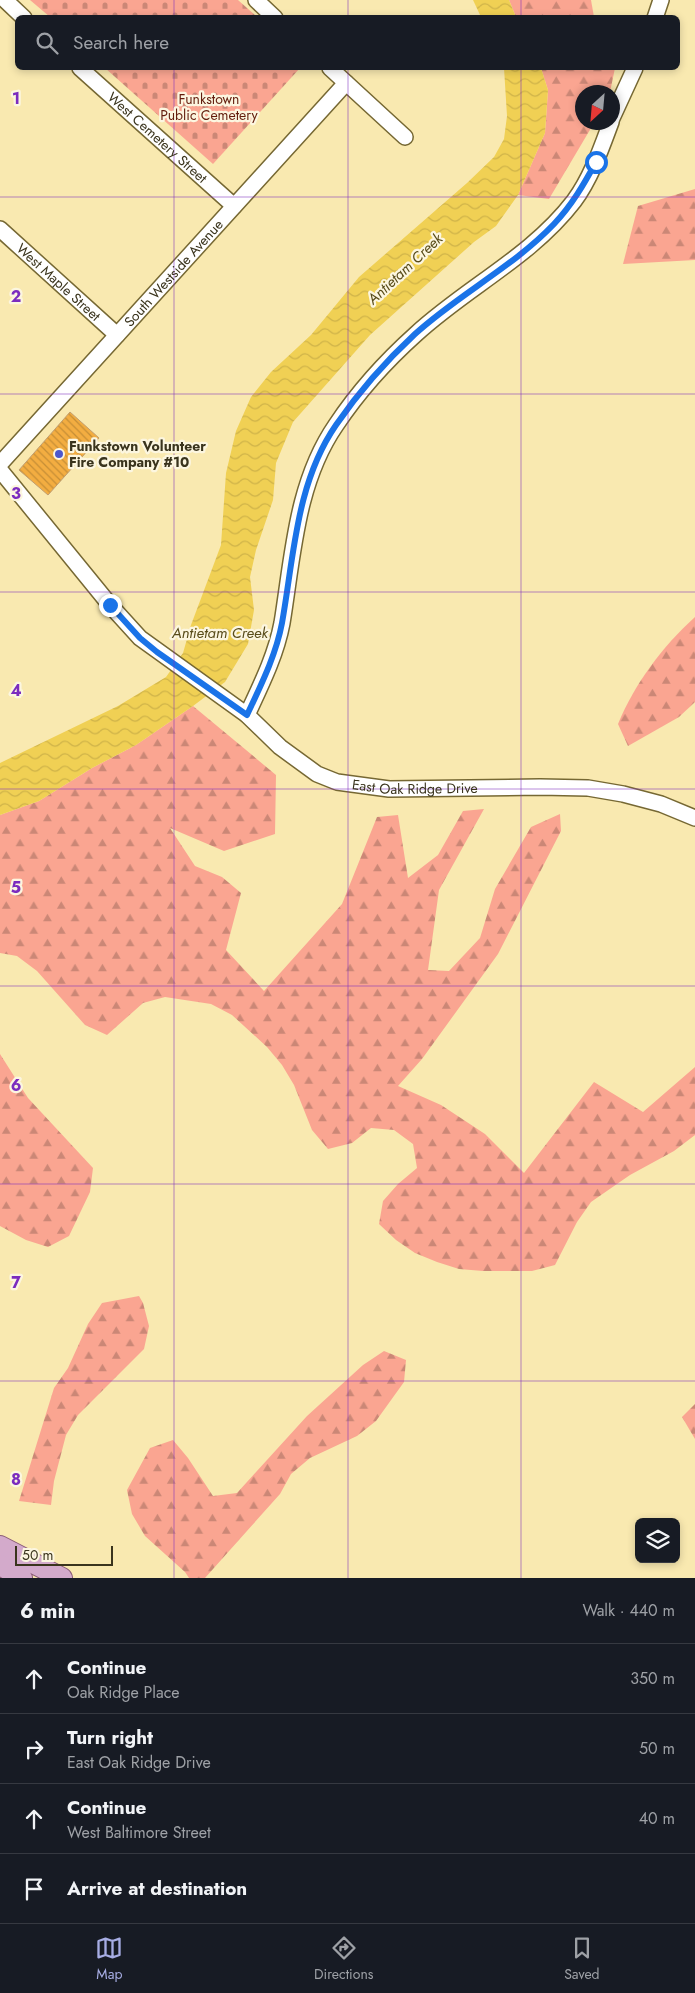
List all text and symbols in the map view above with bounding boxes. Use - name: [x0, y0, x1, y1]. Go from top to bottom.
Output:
- search box: [15, 15, 680, 70]
- icon: search: [33, 29, 61, 57]
- text: Search here: [73, 29, 169, 56]
- north arrow: [575, 85, 620, 130]
- text: 1: [12, 87, 20, 110]
- street label: West Cemetery Street: [103, 87, 212, 188]
- park label: Funkstown Public Cemetery: [160, 89, 259, 125]
- route start: [585, 151, 608, 174]
- street label: South Westside Avenue: [119, 215, 228, 331]
- water label: Antietam Creek: [362, 228, 448, 310]
- street label: West Maple Street: [12, 239, 106, 326]
- text: 2: [11, 285, 21, 308]
- place label: Funkstown Volunteer Fire Company #10: [69, 436, 206, 472]
- marker: Funkstown Volunteer Fire Company #10: [53, 448, 65, 460]
- text: 3: [11, 482, 21, 505]
- route end: [99, 594, 122, 617]
- water label: Antietam Creek: [171, 622, 269, 644]
- text: 4: [10, 679, 22, 702]
- street label: East Oak Ridge Drive: [351, 774, 478, 799]
- text: 5: [11, 876, 21, 899]
- text: 6: [11, 1074, 21, 1097]
- text: 7: [11, 1271, 21, 1294]
- text: 8: [11, 1468, 21, 1491]
- map controls: [635, 1518, 680, 1563]
- button: layers: [635, 1518, 680, 1563]
- scale bar: [15, 1543, 112, 1566]
- text: 50 m: [22, 1545, 53, 1565]
- text: 6 min: [20, 1596, 75, 1626]
- text: Walk · 440 m: [582, 1599, 675, 1622]
- text: Continue: [67, 1654, 146, 1681]
- icon: ahead: [20, 1665, 48, 1693]
- text: 350 m: [630, 1667, 675, 1690]
- text: Oak Ridge Place: [67, 1681, 180, 1704]
- text: Turn right: [67, 1724, 153, 1751]
- icon: right: [20, 1735, 48, 1763]
- text: 50 m: [639, 1737, 675, 1760]
- text: East Oak Ridge Drive: [67, 1751, 211, 1774]
- text: Continue: [67, 1794, 146, 1821]
- icon: ahead: [20, 1805, 48, 1833]
- text: 40 m: [639, 1807, 675, 1830]
- text: West Baltimore Street: [67, 1821, 211, 1844]
- icon: arrive: [20, 1875, 48, 1903]
- text: Arrive at destination: [67, 1875, 247, 1902]
- tab: Map: [95, 1934, 123, 1984]
- tab: Directions: [314, 1934, 373, 1984]
- tab: Saved: [564, 1934, 600, 1984]

